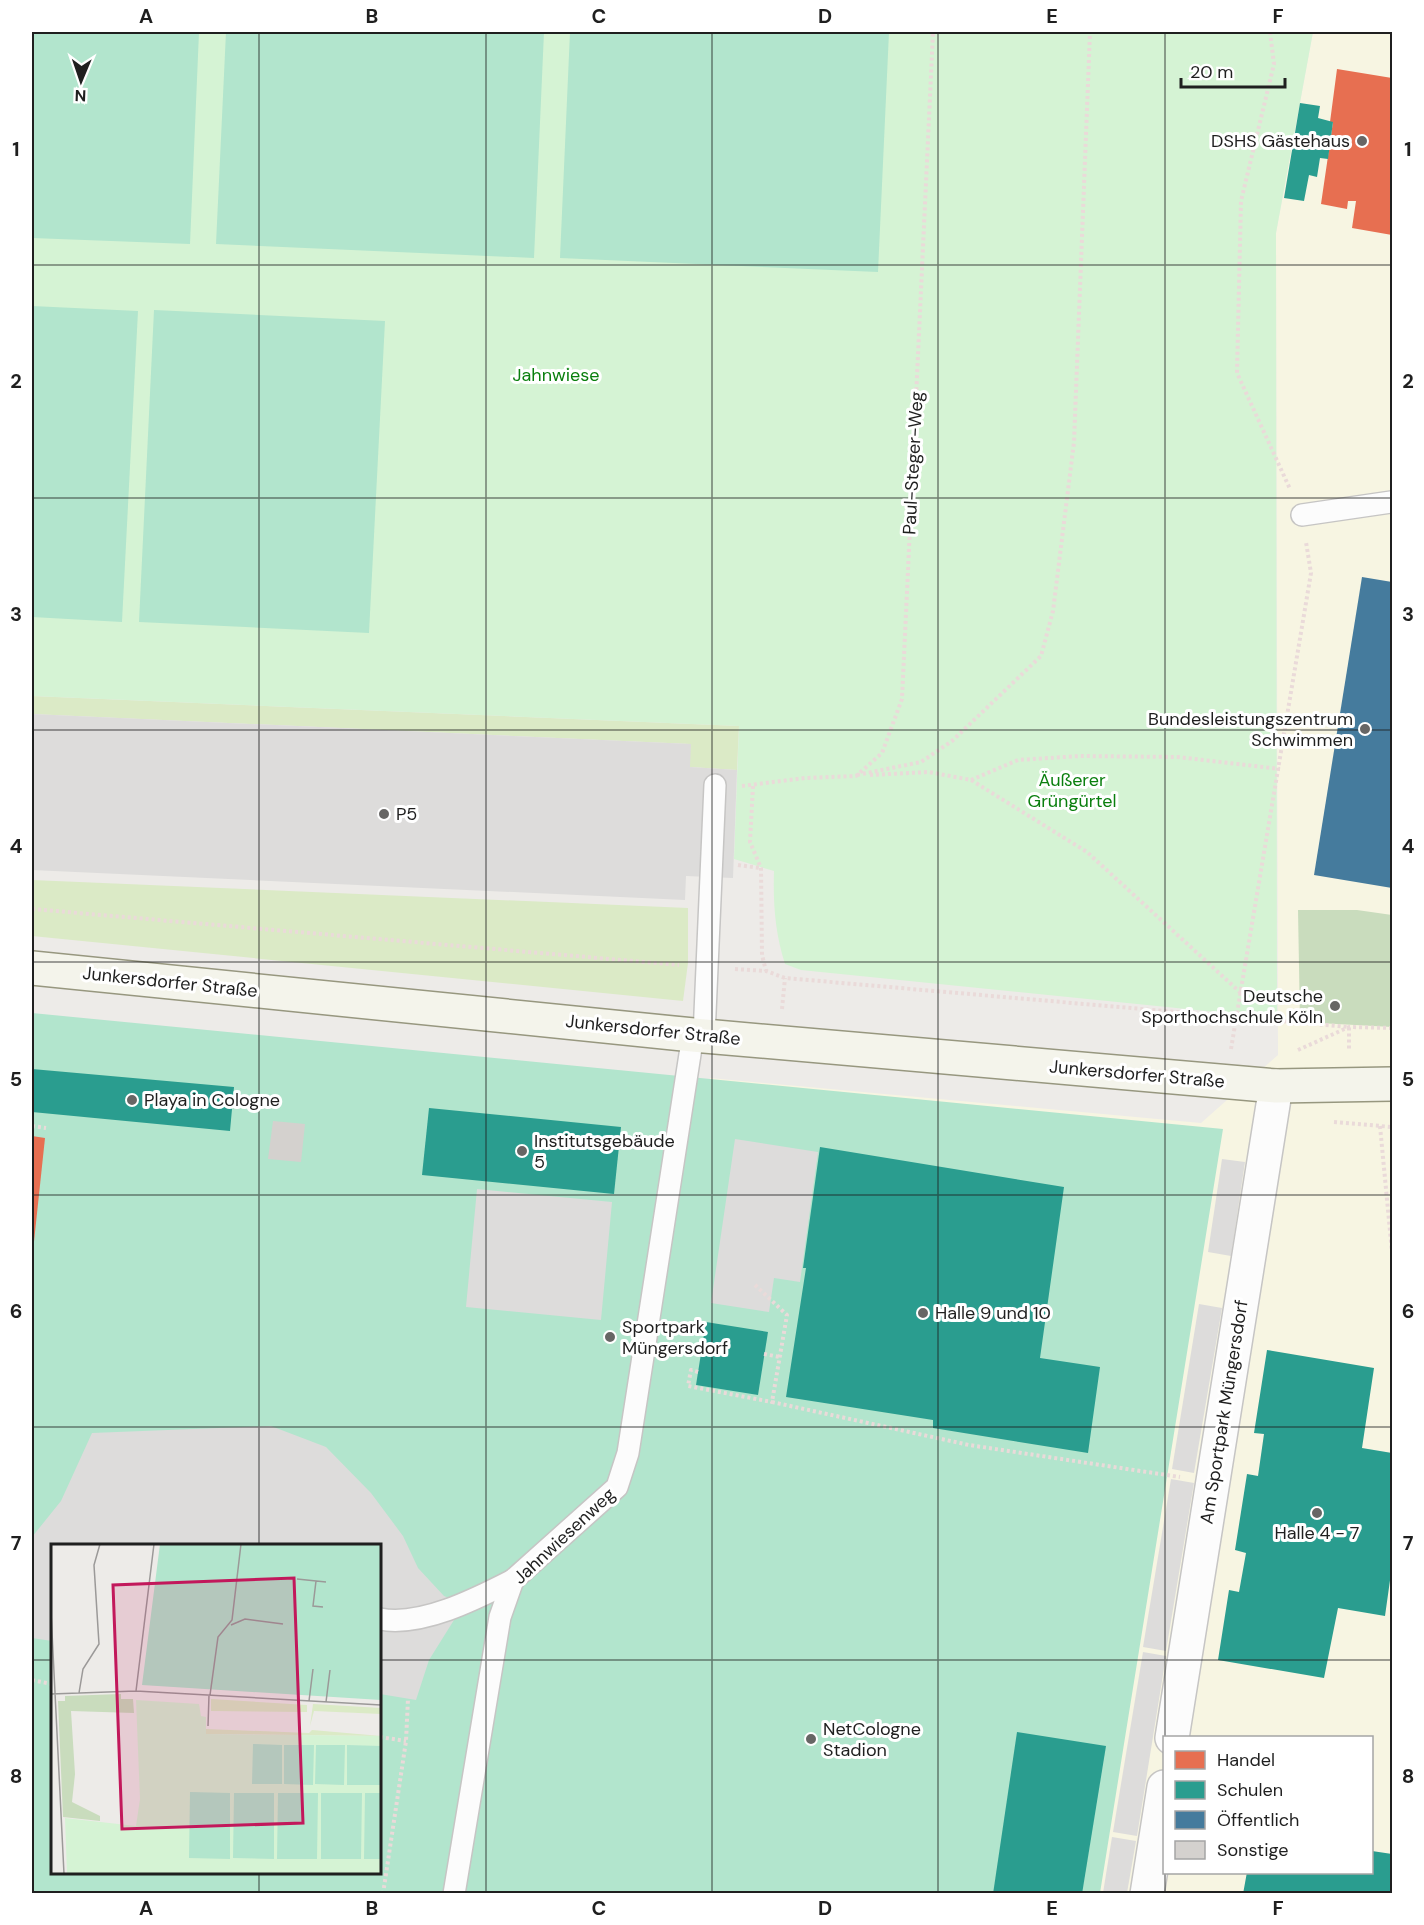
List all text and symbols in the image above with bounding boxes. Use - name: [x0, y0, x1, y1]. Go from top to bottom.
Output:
- text: A: [139, 3, 153, 29]
- text: B: [366, 3, 378, 29]
- text: C: [592, 3, 606, 29]
- text: D: [818, 3, 832, 29]
- text: E: [1046, 3, 1058, 29]
- text: F: [1272, 3, 1284, 29]
- north arrow: [51, 51, 111, 111]
- scale bar: [1181, 51, 1284, 89]
- text: 20 m: [1190, 60, 1233, 84]
- text: N: [74, 85, 87, 106]
- place label: DSHS Gästehaus: [1211, 129, 1350, 153]
- marker: DSHS Gästehaus: [1355, 134, 1369, 148]
- text: 1: [12, 136, 20, 162]
- text: 1: [1404, 136, 1412, 162]
- park label: Jahnwiese: [512, 363, 600, 387]
- text: 2: [10, 368, 22, 394]
- text: 2: [1402, 368, 1414, 394]
- street label: Paul-Steger-Weg: [897, 391, 929, 535]
- text: 3: [10, 601, 22, 627]
- text: 3: [1402, 601, 1414, 627]
- place label: Bundesleistungszentrum Schwimmen: [1148, 707, 1353, 752]
- marker: Bundesleistungszentrum Schwimmen: [1358, 722, 1372, 736]
- park label: Äußerer Grüngürtel: [1027, 768, 1117, 813]
- place label: P5: [396, 802, 417, 826]
- marker: P5: [377, 807, 391, 821]
- text: 4: [10, 833, 23, 859]
- text: 4: [1402, 833, 1415, 859]
- street label: Junkersdorfer Straße: [81, 961, 259, 1003]
- place label: Deutsche Sporthochschule Köln: [1141, 984, 1323, 1029]
- marker: Deutsche Sporthochschule Köln: [1328, 999, 1342, 1013]
- street label: Junkersdorfer Straße: [564, 1009, 742, 1051]
- street label: Junkersdorfer Straße: [1048, 1054, 1226, 1094]
- text: 5: [10, 1066, 22, 1092]
- text: 5: [1402, 1066, 1414, 1092]
- place label: Playa in Cologne: [144, 1088, 280, 1112]
- marker: Playa in Cologne: [125, 1093, 139, 1107]
- place label: Institutsgebäude 5: [534, 1129, 675, 1174]
- marker: Institutsgebäude 5: [515, 1144, 529, 1158]
- text: 6: [10, 1298, 22, 1324]
- street label: Am Sportpark Müngersdorf: [1194, 1298, 1254, 1526]
- text: 6: [1402, 1298, 1414, 1324]
- place label: Halle 9 und 10: [935, 1301, 1051, 1325]
- marker: Halle 9 und 10: [916, 1306, 930, 1320]
- place label: Sportpark Müngersdorf: [622, 1315, 728, 1360]
- marker: Sportpark Müngersdorf: [603, 1330, 617, 1344]
- street label: Jahnwiesenweg: [508, 1483, 620, 1589]
- marker: Halle 4 - 7: [1310, 1506, 1324, 1520]
- place label: Halle 4 - 7: [1275, 1521, 1359, 1545]
- text: 7: [11, 1530, 22, 1556]
- text: 7: [1403, 1530, 1414, 1556]
- inset map: [51, 1544, 381, 1874]
- place label: NetCologne Stadion: [823, 1717, 921, 1762]
- marker: NetCologne Stadion: [804, 1732, 818, 1746]
- legend: [1163, 1736, 1373, 1874]
- text: Handel: [1217, 1748, 1275, 1772]
- text: 8: [10, 1763, 22, 1789]
- text: 8: [1402, 1763, 1414, 1789]
- text: Schulen: [1217, 1778, 1283, 1802]
- text: Öffentlich: [1217, 1808, 1299, 1832]
- text: Sonstige: [1217, 1838, 1288, 1862]
- text: A: [139, 1895, 153, 1921]
- text: B: [366, 1895, 378, 1921]
- text: C: [592, 1895, 606, 1921]
- text: D: [818, 1895, 832, 1921]
- text: E: [1046, 1895, 1058, 1921]
- text: F: [1272, 1895, 1284, 1921]

